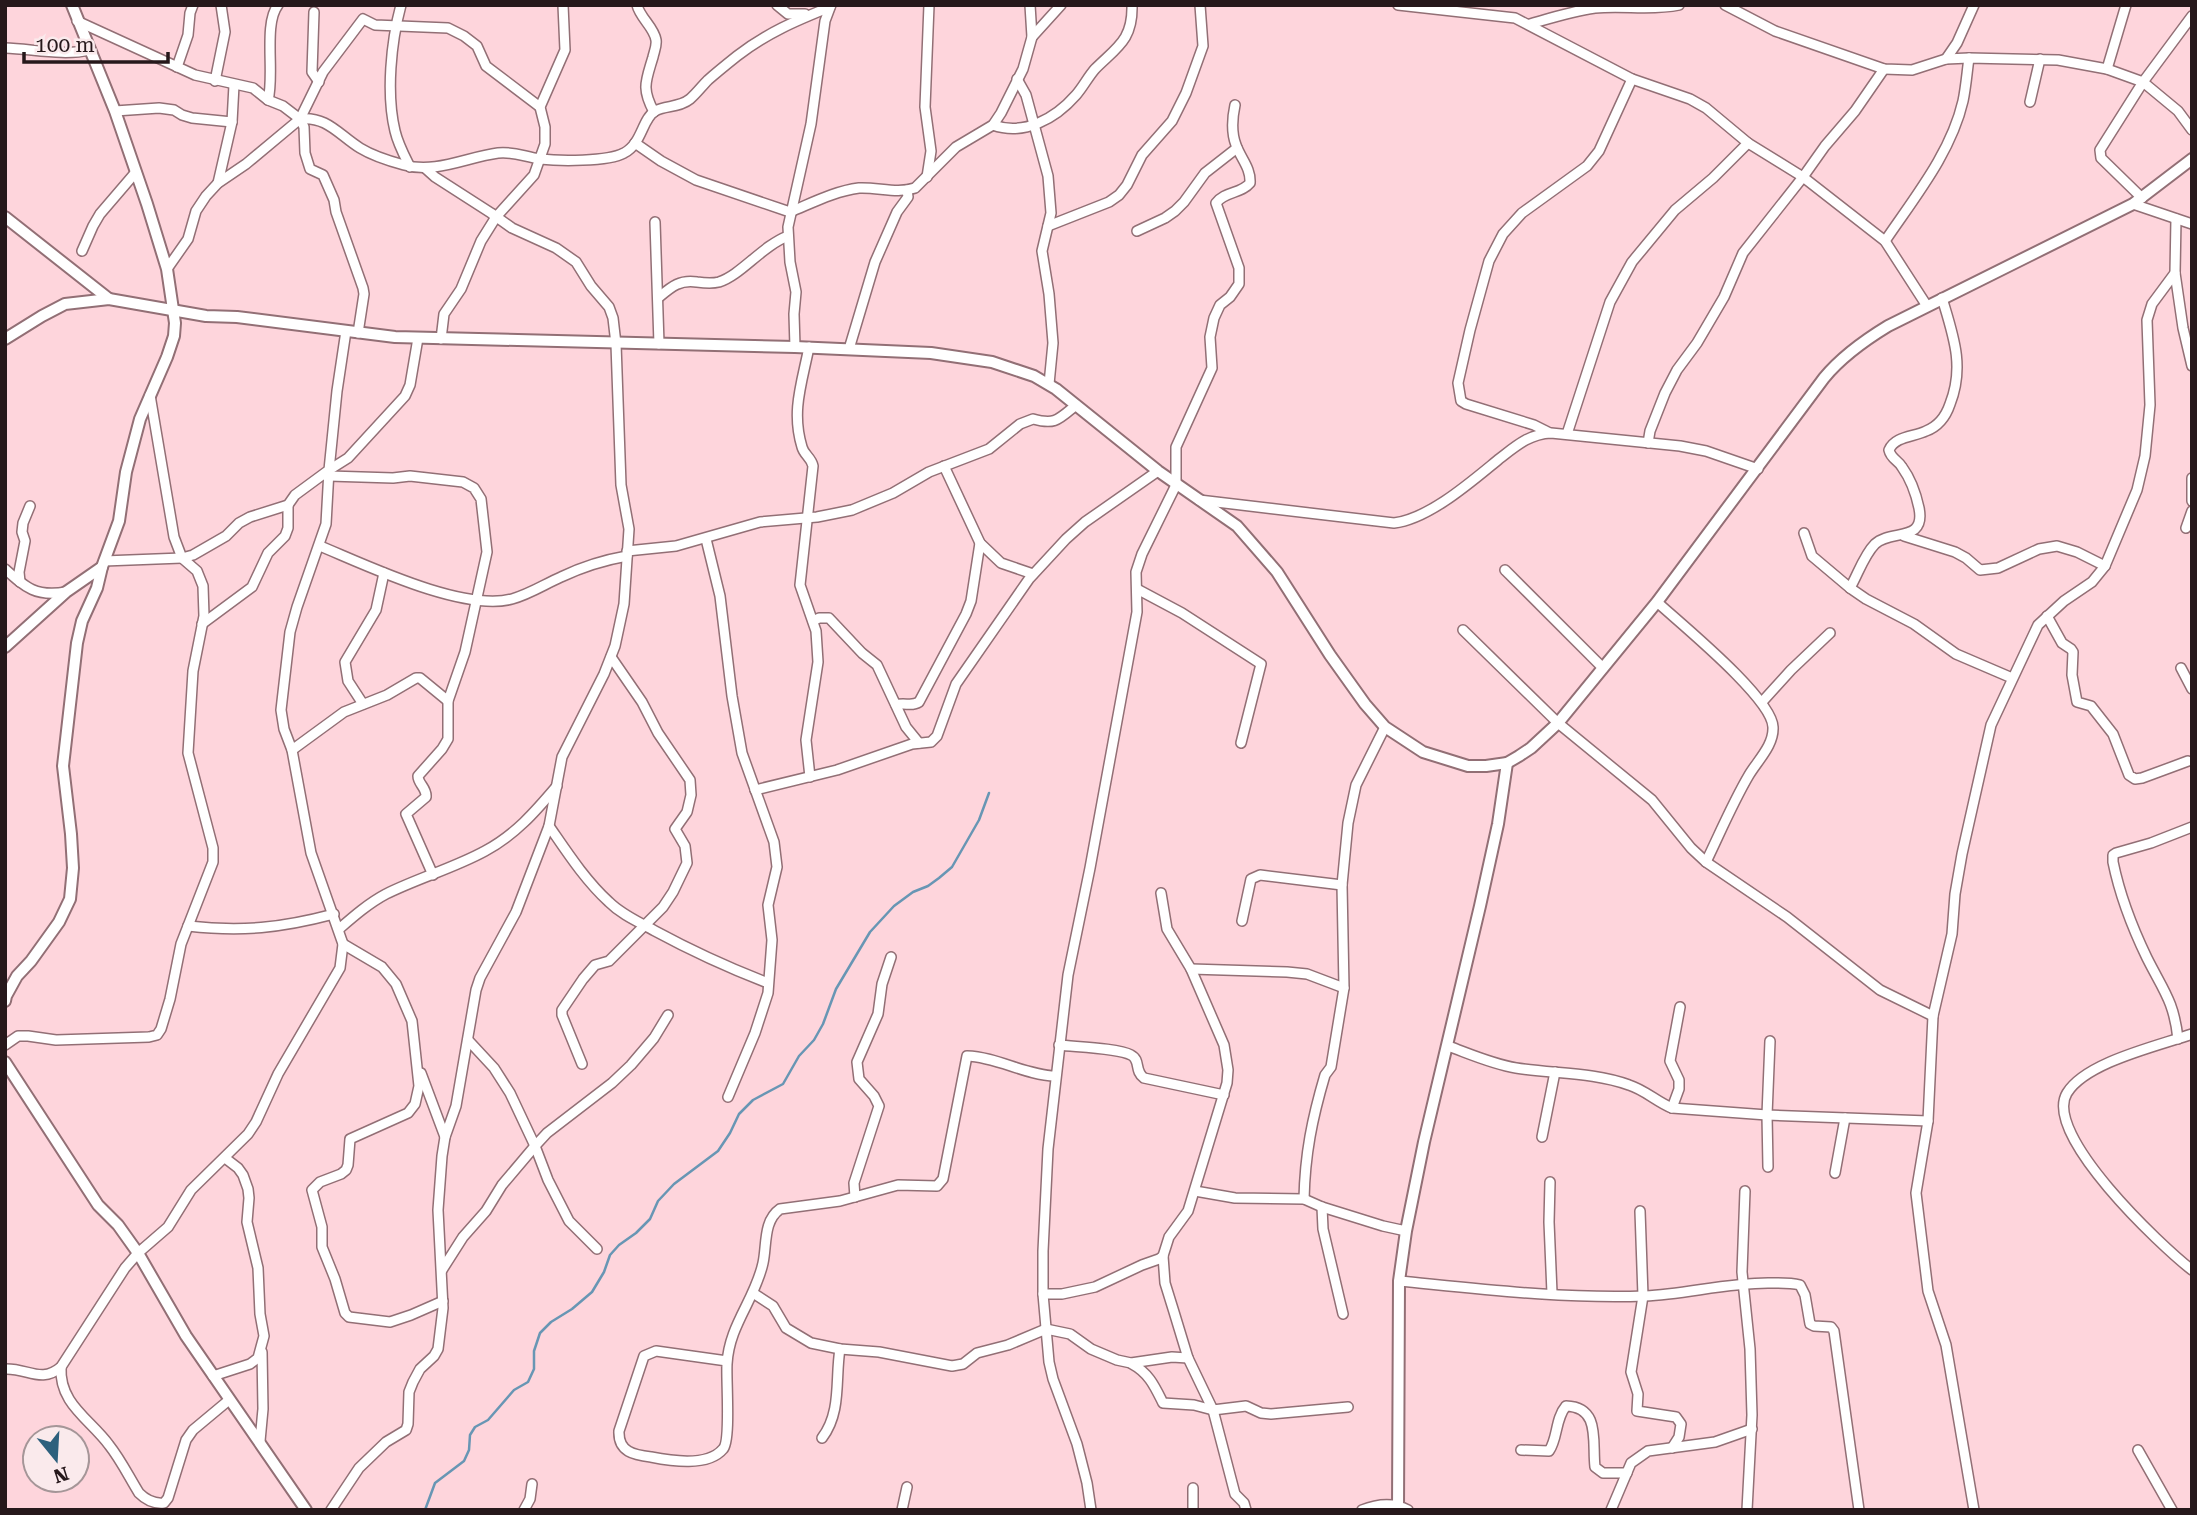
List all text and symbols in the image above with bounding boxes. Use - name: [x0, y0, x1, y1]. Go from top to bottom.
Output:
- scale bar: [24, 21, 168, 65]
- text: 100 m: [35, 33, 95, 57]
- north arrow: [21, 1424, 91, 1494]
- text: N: [50, 1461, 72, 1488]

